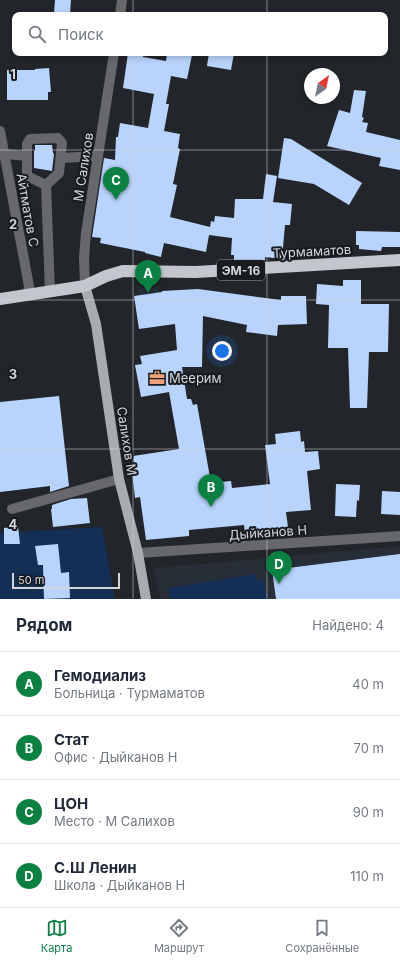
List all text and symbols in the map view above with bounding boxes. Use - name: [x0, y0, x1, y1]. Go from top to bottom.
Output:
- search box: [12, 12, 388, 56]
- icon: search: [26, 23, 48, 45]
- text: Поиск: [58, 25, 104, 44]
- text: 1: [10, 66, 16, 82]
- north arrow: [304, 68, 340, 104]
- street label: М Салихов: [70, 132, 96, 202]
- pin: C: [103, 167, 129, 200]
- street label: Айтматов С: [14, 172, 42, 248]
- text: 2: [9, 216, 17, 232]
- street label: Турмаматов: [272, 241, 352, 261]
- pin: A: [135, 260, 161, 293]
- road number: ЭМ-16: [217, 260, 265, 280]
- your location: [212, 341, 232, 361]
- text: 3: [9, 366, 17, 382]
- office icon: Меерим: [148, 369, 166, 387]
- place label: Меерим: [169, 370, 222, 386]
- street label: Салихов М: [114, 406, 140, 476]
- pin: B: [198, 474, 224, 507]
- text: 4: [9, 516, 18, 532]
- street label: Дыйканов Н: [228, 521, 308, 543]
- pin: D: [266, 551, 292, 584]
- scale bar: [12, 571, 120, 590]
- text: 50 m: [18, 573, 44, 587]
- text: Рядом: [16, 615, 72, 635]
- text: Найдено: 4: [312, 617, 384, 633]
- text: Гемодиализ: [54, 666, 146, 685]
- text: A: [24, 676, 34, 692]
- text: 40 m: [352, 676, 384, 692]
- text: Больница · Турмаматов: [54, 685, 205, 701]
- text: Стат: [54, 730, 89, 749]
- text: B: [25, 740, 33, 756]
- text: 70 m: [354, 740, 384, 756]
- text: Офис · Дыйканов Н: [54, 749, 177, 765]
- text: ЦОН: [54, 794, 88, 813]
- text: C: [24, 804, 34, 820]
- text: 90 m: [353, 804, 384, 820]
- text: Место · М Салихов: [54, 813, 175, 829]
- text: С.Ш Ленин: [54, 858, 137, 877]
- text: D: [24, 868, 34, 884]
- text: 110 m: [350, 868, 384, 884]
- text: Школа · Дыйканов Н: [54, 877, 185, 893]
- tab: Карта: [41, 917, 72, 955]
- tab: Маршрут: [154, 917, 204, 955]
- tab: Сохранённые: [285, 917, 359, 955]

